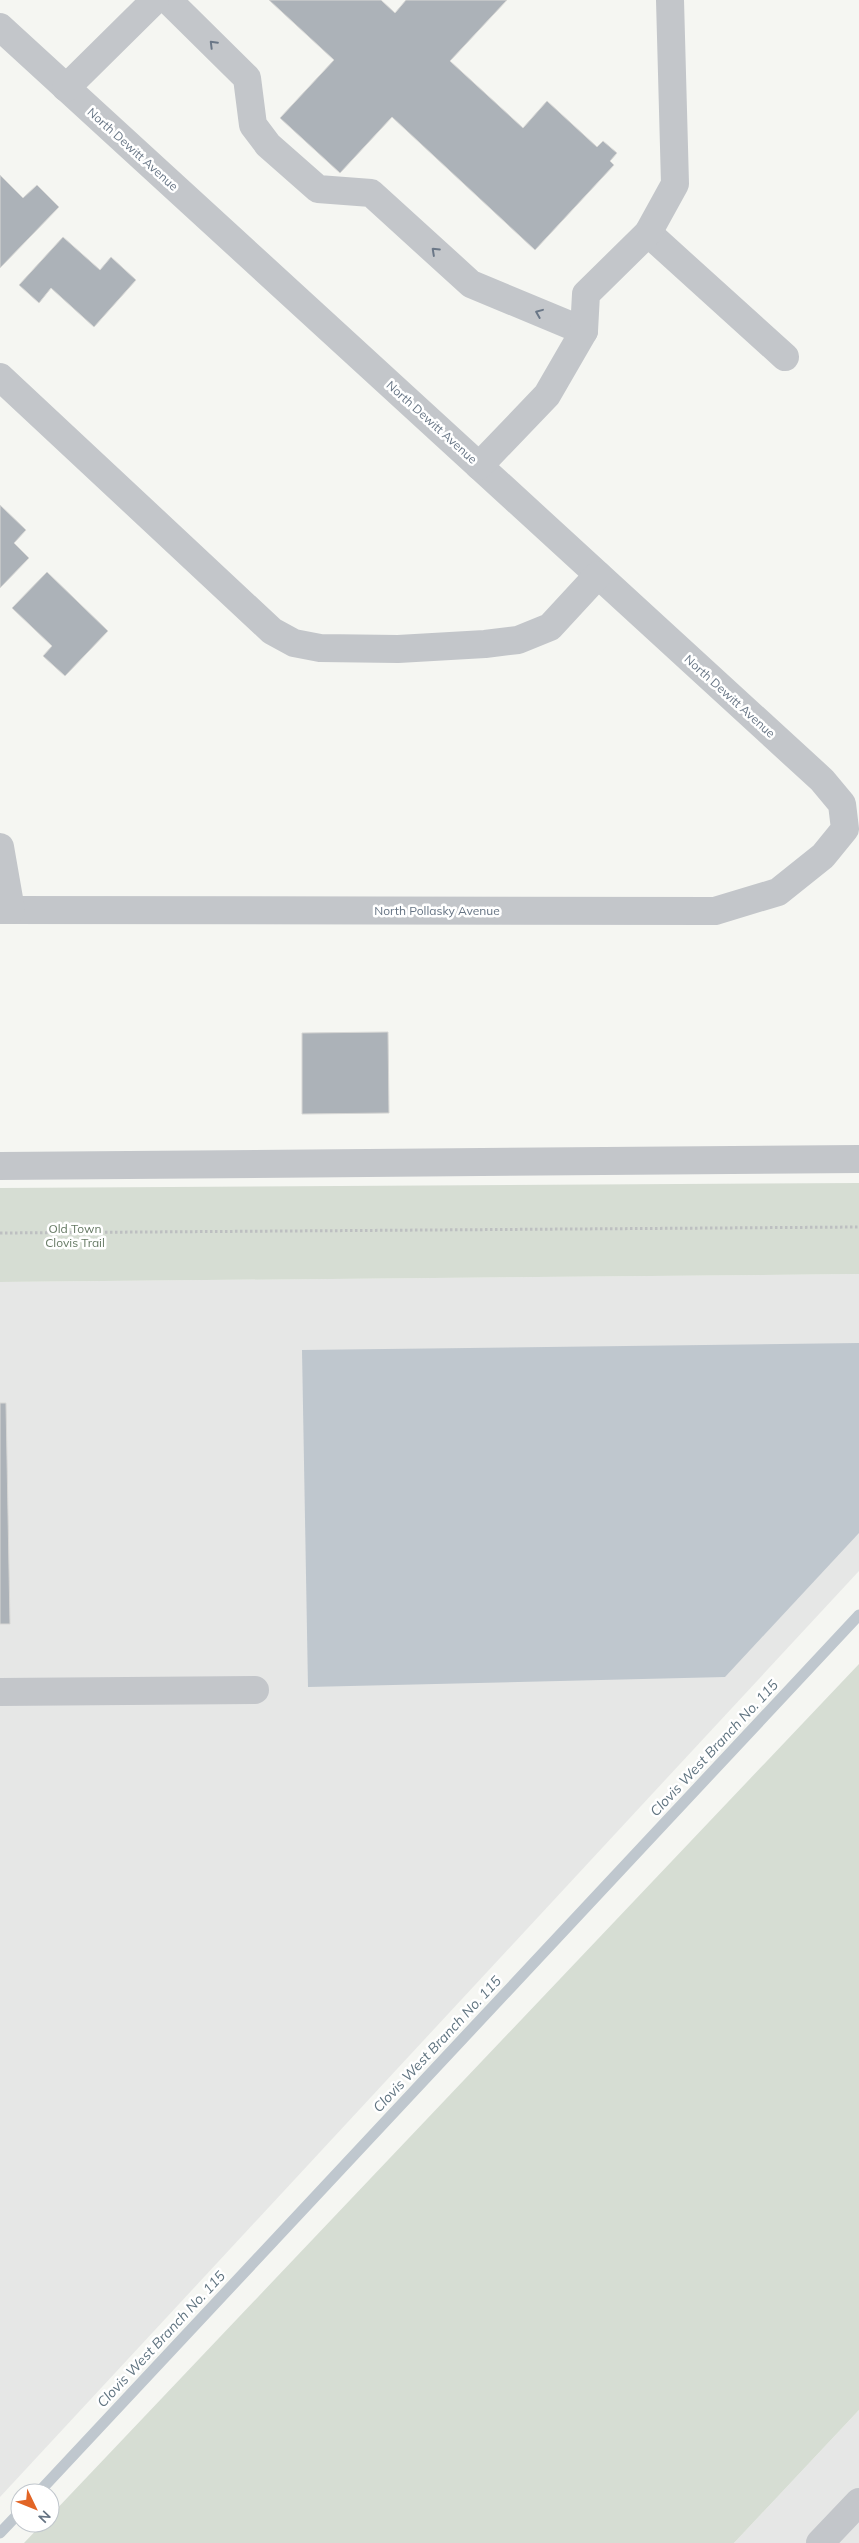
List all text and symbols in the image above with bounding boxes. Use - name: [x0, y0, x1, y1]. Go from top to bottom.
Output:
- one-way arrow: [209, 41, 218, 50]
- street label: North Dewitt Avenue: [85, 104, 181, 194]
- one-way arrow: [432, 248, 441, 257]
- one-way arrow: [535, 309, 544, 319]
- street label: North Dewitt Avenue: [384, 377, 480, 467]
- street label: North Dewitt Avenue: [682, 651, 778, 741]
- street label: North Pollasky Avenue: [374, 903, 500, 918]
- park label: Old Town Clovis Trail: [45, 1221, 105, 1250]
- water label: Clovis West Branch No. 115: [646, 1676, 782, 1820]
- water label: Clovis West Branch No. 115: [369, 1972, 505, 2116]
- water label: Clovis West Branch No. 115: [93, 2267, 229, 2411]
- north arrow: [10, 2483, 60, 2533]
- text: N: [34, 2507, 55, 2527]

